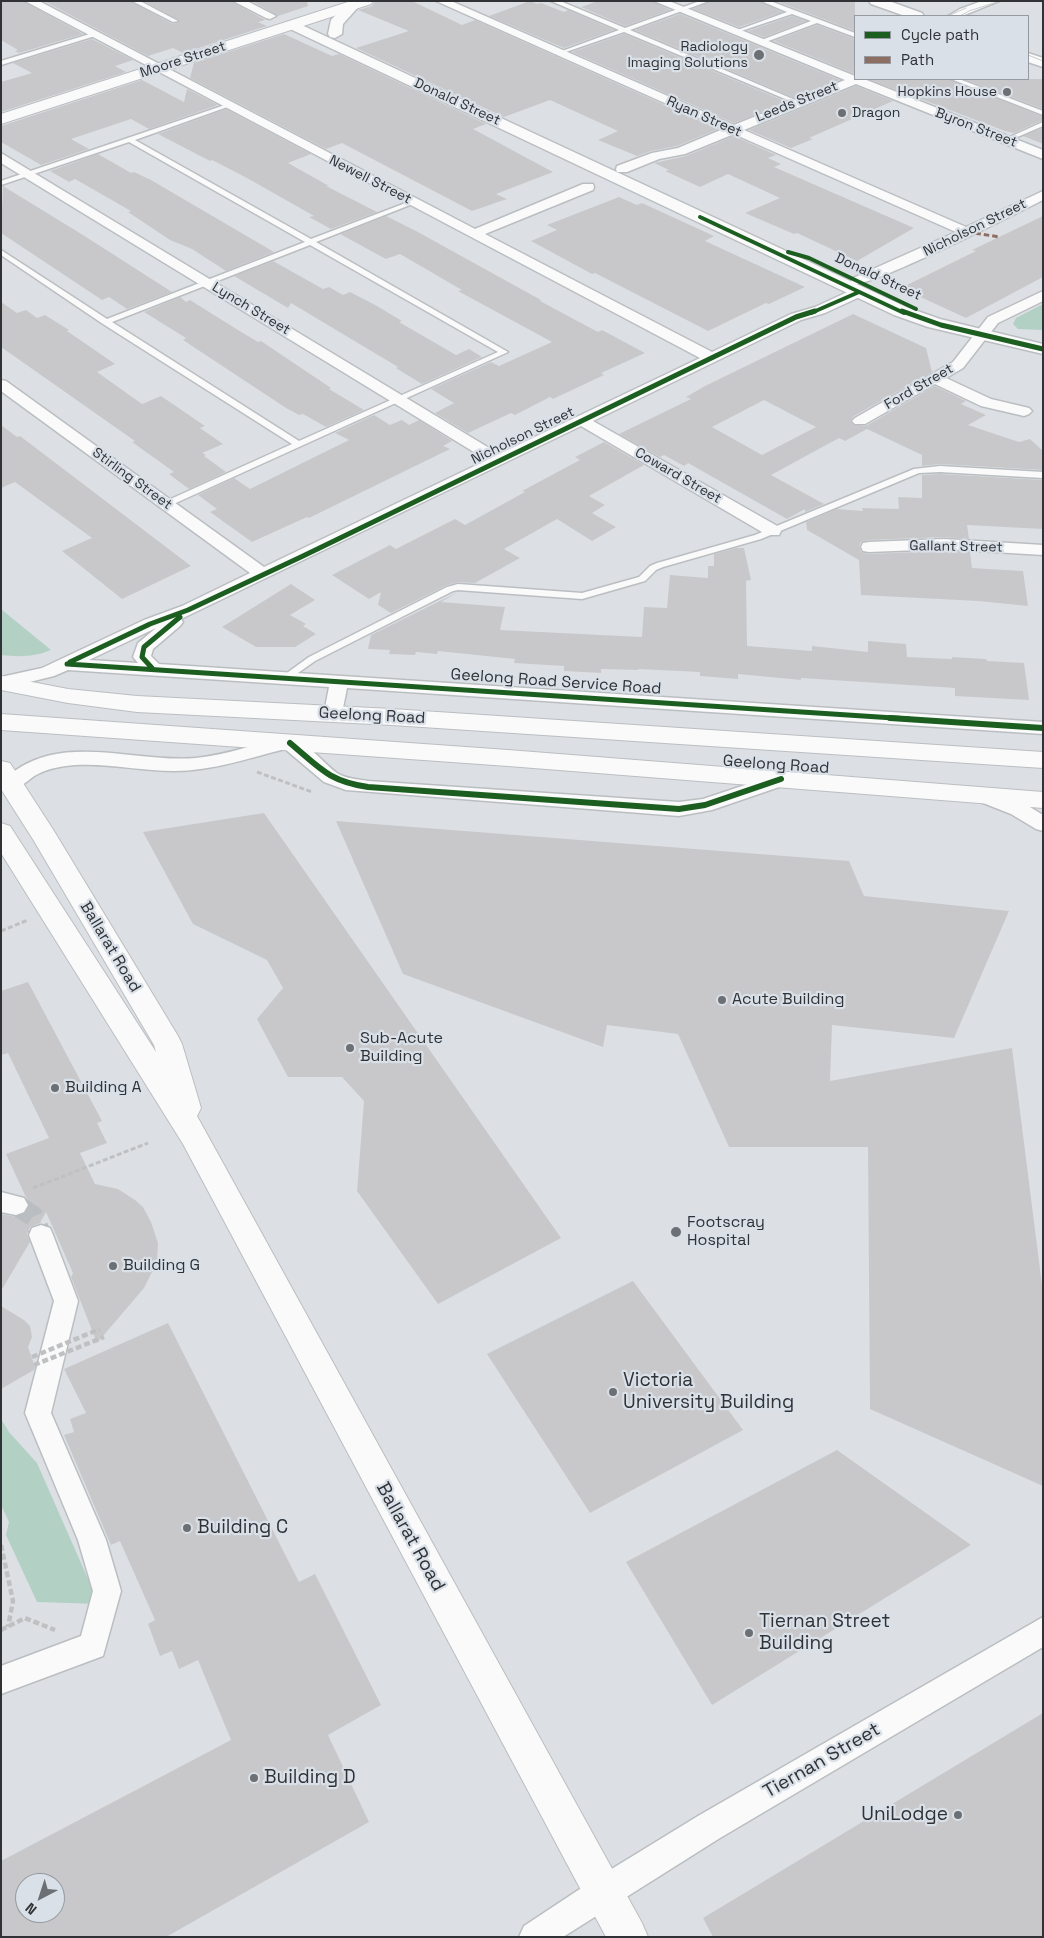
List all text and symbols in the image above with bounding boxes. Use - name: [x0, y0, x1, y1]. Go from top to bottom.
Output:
- legend: [854, 15, 1029, 80]
- text: Cycle path: [901, 25, 979, 44]
- street label: Moore Street: [138, 38, 228, 82]
- place label: Radiology Imaging Solutions: [627, 39, 748, 72]
- marker: Radiology Imaging Solutions: [752, 48, 766, 62]
- text: Path: [901, 50, 934, 69]
- street label: Donald Street: [411, 75, 503, 129]
- street label: Leeds Street: [754, 78, 840, 126]
- place label: Hopkins House: [898, 84, 997, 100]
- marker: Hopkins House: [1001, 86, 1013, 98]
- street label: Ryan Street: [664, 93, 744, 141]
- place label: Dragon: [852, 105, 900, 121]
- street label: Byron Street: [933, 105, 1019, 151]
- marker: Dragon: [836, 107, 848, 119]
- street label: Newell Street: [326, 152, 414, 208]
- street label: Nicholson Street: [921, 196, 1029, 260]
- street label: Donald Street: [832, 250, 924, 304]
- street label: Lynch Street: [209, 279, 293, 339]
- street label: Ford Street: [882, 361, 956, 413]
- street label: Nicholson Street: [469, 404, 577, 468]
- street label: Stirling Street: [89, 444, 175, 514]
- street label: Coward Street: [632, 444, 724, 508]
- street label: Gallant Street: [909, 538, 1003, 556]
- street label: Geelong Road Service Road: [450, 665, 662, 699]
- street label: Geelong Road: [318, 704, 426, 728]
- street label: Geelong Road: [722, 752, 830, 778]
- street label: Ballarat Road: [76, 898, 144, 996]
- place label: Acute Building: [732, 990, 845, 1010]
- marker: Acute Building: [716, 994, 728, 1006]
- place label: Sub-Acute Building: [360, 1029, 443, 1067]
- marker: Sub-Acute Building: [344, 1042, 356, 1054]
- place label: Building A: [65, 1078, 142, 1098]
- marker: Building A: [49, 1082, 61, 1094]
- place label: Footscray Hospital: [687, 1213, 765, 1251]
- marker: Footscray Hospital: [669, 1225, 683, 1239]
- place label: Building G: [123, 1256, 200, 1276]
- marker: Building G: [107, 1260, 119, 1272]
- place label: Victoria University Building: [623, 1370, 794, 1414]
- marker: Victoria University Building: [607, 1386, 619, 1398]
- street label: Ballarat Road: [371, 1478, 449, 1596]
- place label: Building C: [197, 1517, 288, 1539]
- marker: Building C: [181, 1522, 193, 1534]
- place label: Tiernan Street Building: [759, 1611, 890, 1655]
- marker: Tiernan Street Building: [743, 1627, 755, 1639]
- street label: Tiernan Street: [759, 1718, 885, 1804]
- place label: Building D: [264, 1767, 356, 1789]
- marker: Building D: [248, 1772, 260, 1784]
- place label: UniLodge: [861, 1804, 948, 1826]
- marker: UniLodge: [952, 1809, 964, 1821]
- north arrow: [15, 1873, 65, 1923]
- text: N: [22, 1899, 40, 1919]

